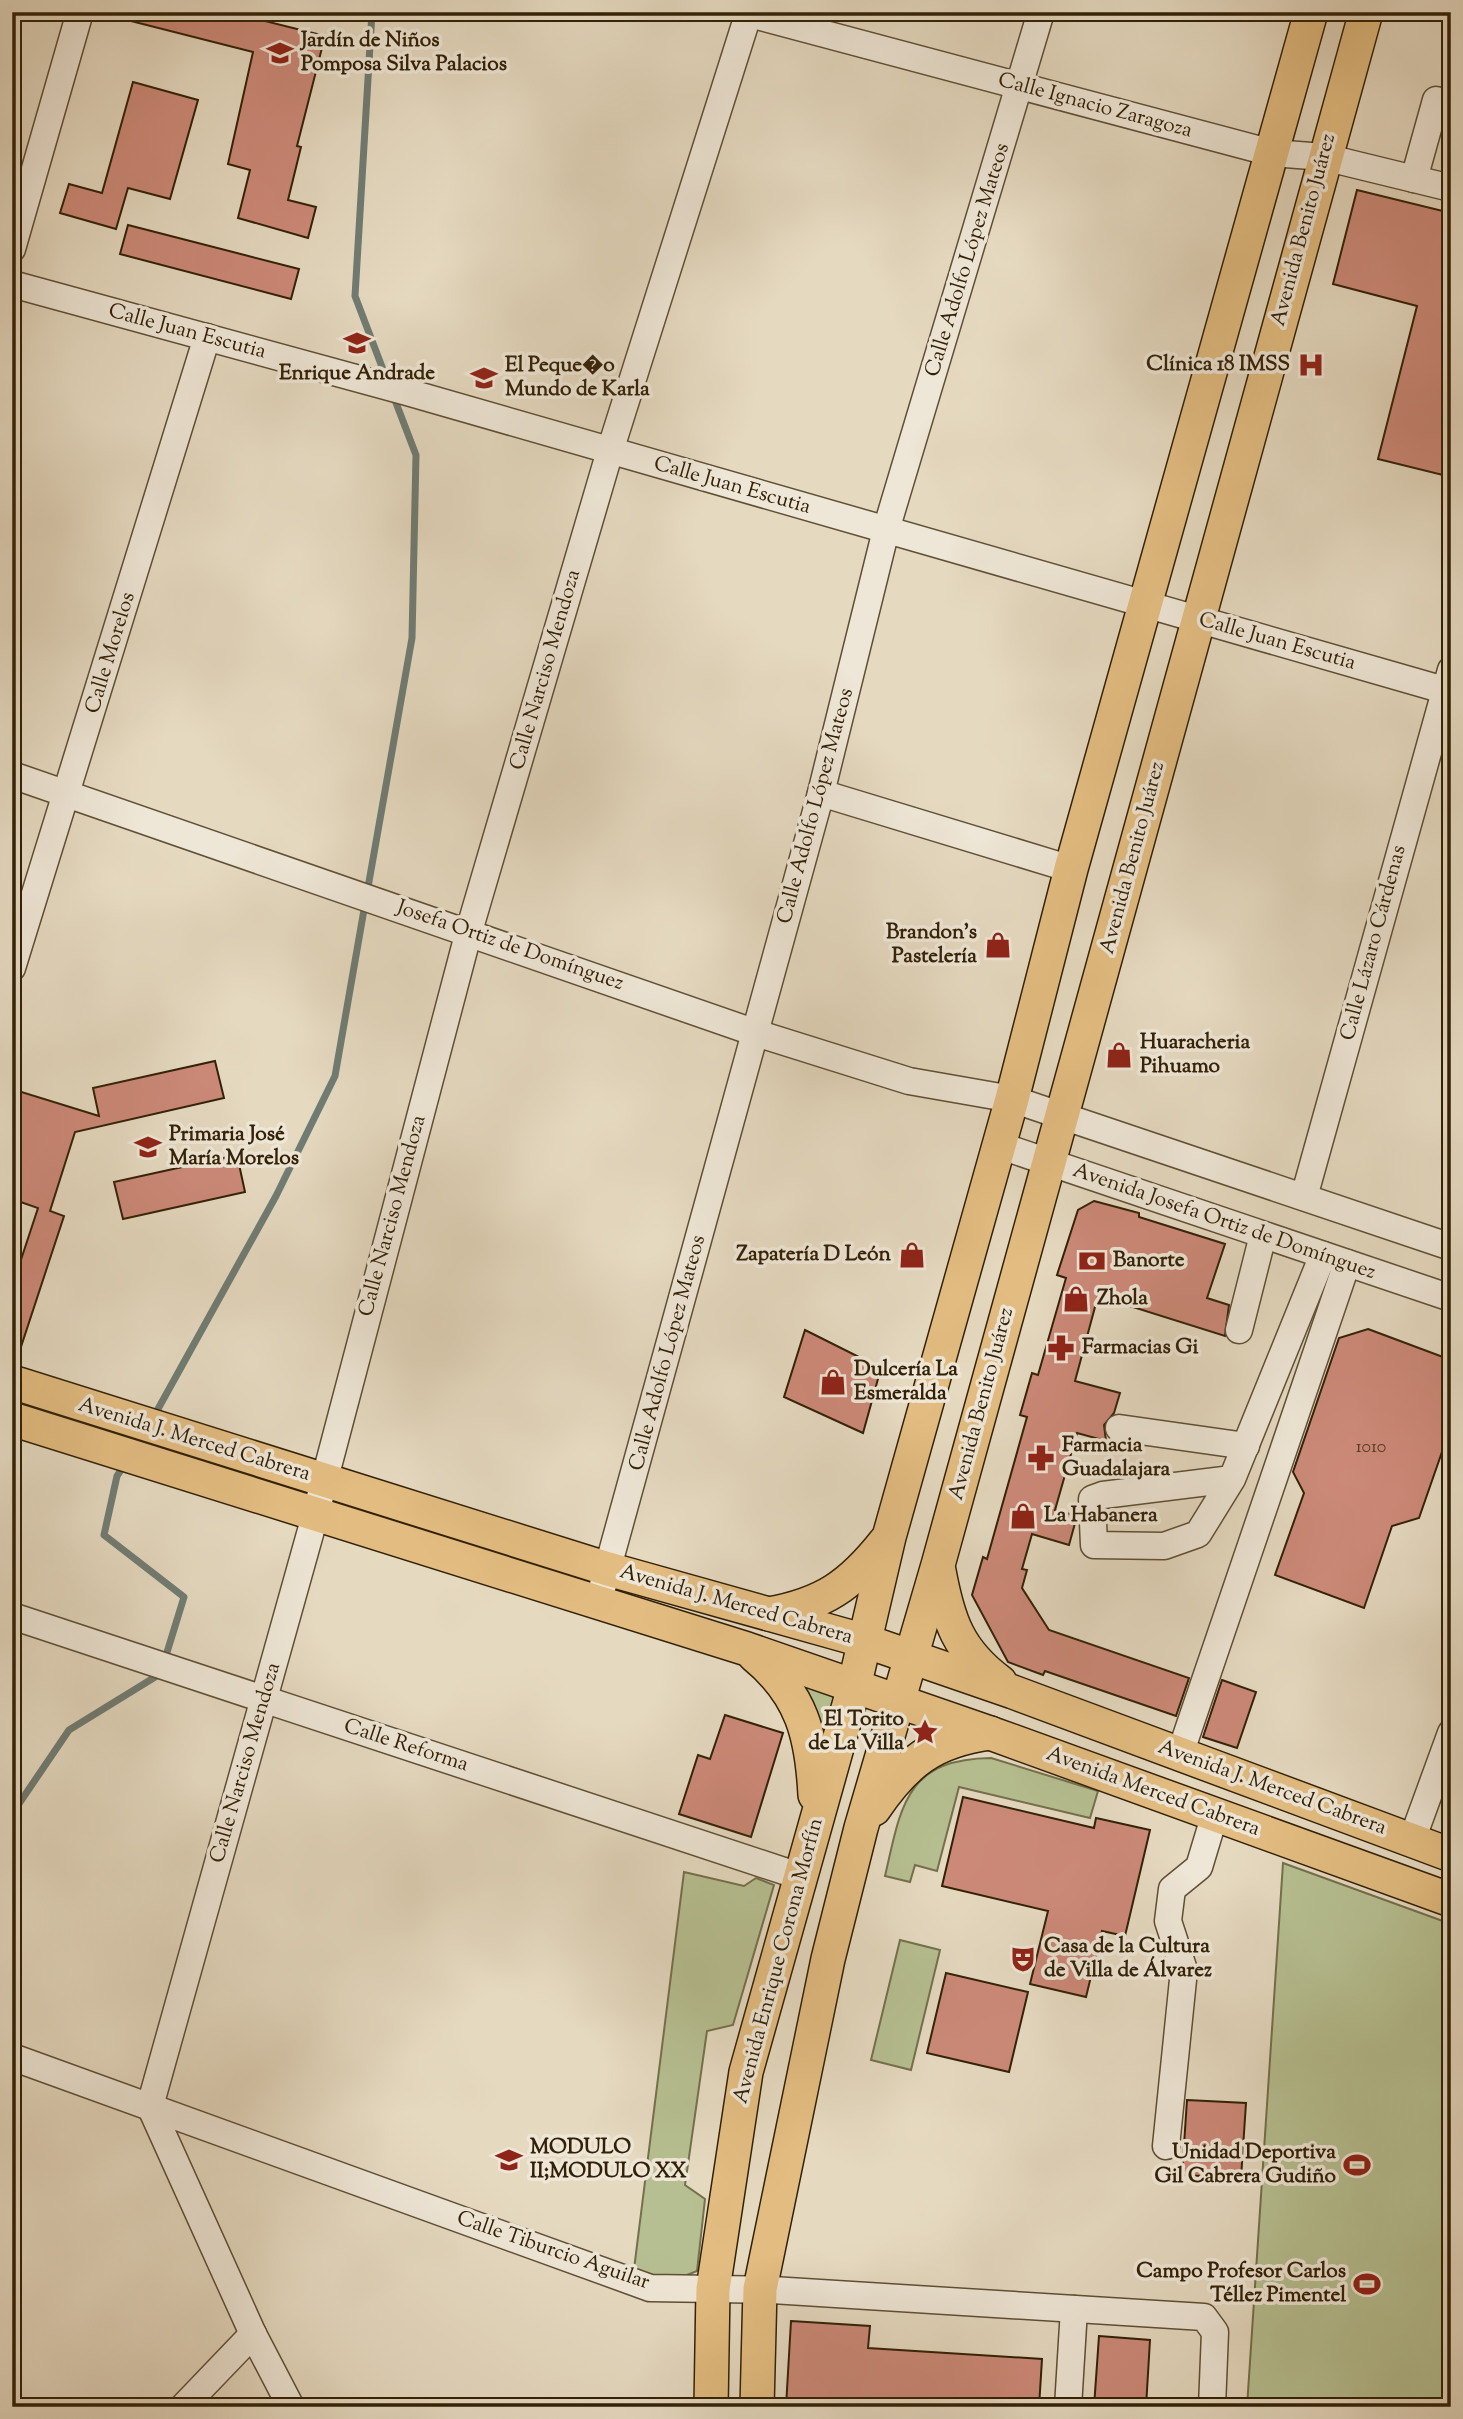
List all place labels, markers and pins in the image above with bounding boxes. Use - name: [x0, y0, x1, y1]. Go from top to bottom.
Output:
- place label: Jardín de Niños Pomposa Silva Palacios: [299, 26, 507, 80]
- school or university icon: Jardín de Niños Pomposa Silva Palacios: [265, 38, 295, 68]
- school or university icon: Enrique Andrade: [342, 328, 372, 358]
- place label: Clínica 18 IMSS: [1146, 350, 1290, 380]
- hospital icon: Clínica 18 IMSS: [1296, 350, 1326, 380]
- place label: El Peque�o Mundo de Karla: [505, 351, 650, 405]
- place label: Enrique Andrade: [279, 359, 435, 389]
- school or university icon: El Peque�o Mundo de Karla: [469, 363, 499, 393]
- place label: Brandon's Pastelería: [886, 918, 977, 972]
- shop icon: Brandon's Pastelería: [983, 930, 1013, 960]
- place label: Huaracheria Pihuamo: [1140, 1028, 1250, 1082]
- shop icon: Huaracheria Pihuamo: [1104, 1040, 1134, 1070]
- place label: Primaria José María Morelos: [169, 1120, 299, 1174]
- school or university icon: Primaria José María Morelos: [133, 1132, 163, 1162]
- place label: Zapatería D León: [736, 1240, 892, 1270]
- shop icon: Zapatería D León: [897, 1240, 927, 1270]
- bank icon: Banorte: [1077, 1246, 1107, 1276]
- place label: Banorte: [1113, 1246, 1185, 1276]
- shop icon: Zhola: [1061, 1284, 1091, 1314]
- place label: Zhola: [1097, 1284, 1148, 1314]
- pharmacy icon: Farmacias Gi: [1046, 1333, 1076, 1363]
- place label: Farmacias Gi: [1082, 1333, 1198, 1363]
- place label: Dulcería La Esmeralda: [854, 1355, 958, 1409]
- shop icon: Dulcería La Esmeralda: [818, 1367, 848, 1397]
- place label: Farmacia Guadalajara: [1062, 1431, 1171, 1485]
- pharmacy icon: Farmacia Guadalajara: [1026, 1443, 1056, 1473]
- shop icon: La Habanera: [1008, 1501, 1038, 1531]
- place label: La Habanera: [1044, 1501, 1158, 1531]
- place label: El Torito de La Villa: [808, 1705, 905, 1759]
- place icon: El Torito de La Villa: [910, 1717, 940, 1747]
- place label: Casa de la Cultura de Villa de Álvarez: [1044, 1932, 1212, 1986]
- theatre icon: Casa de la Cultura de Villa de Álvarez: [1008, 1944, 1038, 1974]
- place label: MODULO II;MODULO XX: [530, 2133, 687, 2187]
- place label: Unidad Deportiva Gil Cabrera Gudiño: [1154, 2138, 1337, 2192]
- school or university icon: MODULO II;MODULO XX: [494, 2145, 524, 2175]
- sports icon: Unidad Deportiva Gil Cabrera Gudiño: [1342, 2150, 1372, 2180]
- place label: Campo Profesor Carlos Téllez Pimentel: [1136, 2257, 1346, 2311]
- sports icon: Campo Profesor Carlos Téllez Pimentel: [1352, 2269, 1382, 2299]

